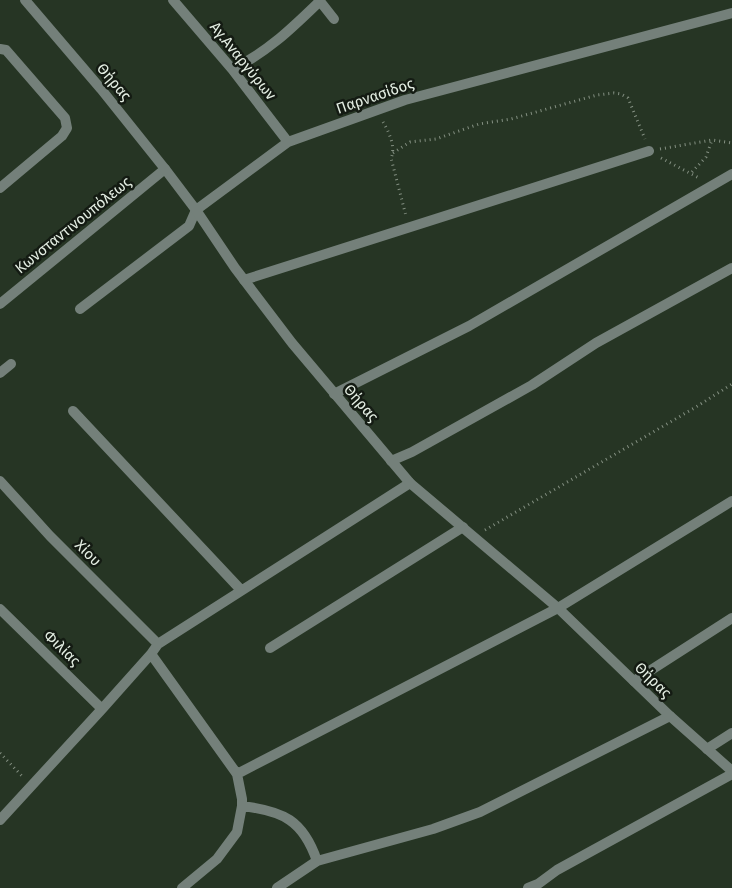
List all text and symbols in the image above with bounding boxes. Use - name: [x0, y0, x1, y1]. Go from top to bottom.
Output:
- street label: Αγ.Αναργύρων: [206, 18, 280, 104]
- street label: Θήρας: [93, 59, 135, 105]
- street label: Παρνασίδος: [334, 74, 416, 118]
- street label: Κωνσταντινουπόλεως: [11, 173, 135, 277]
- street label: Θήρας: [340, 381, 382, 425]
- street label: Χίου: [71, 536, 105, 570]
- street label: Φιλίας: [40, 626, 84, 670]
- street label: Θήρας: [631, 658, 675, 702]

